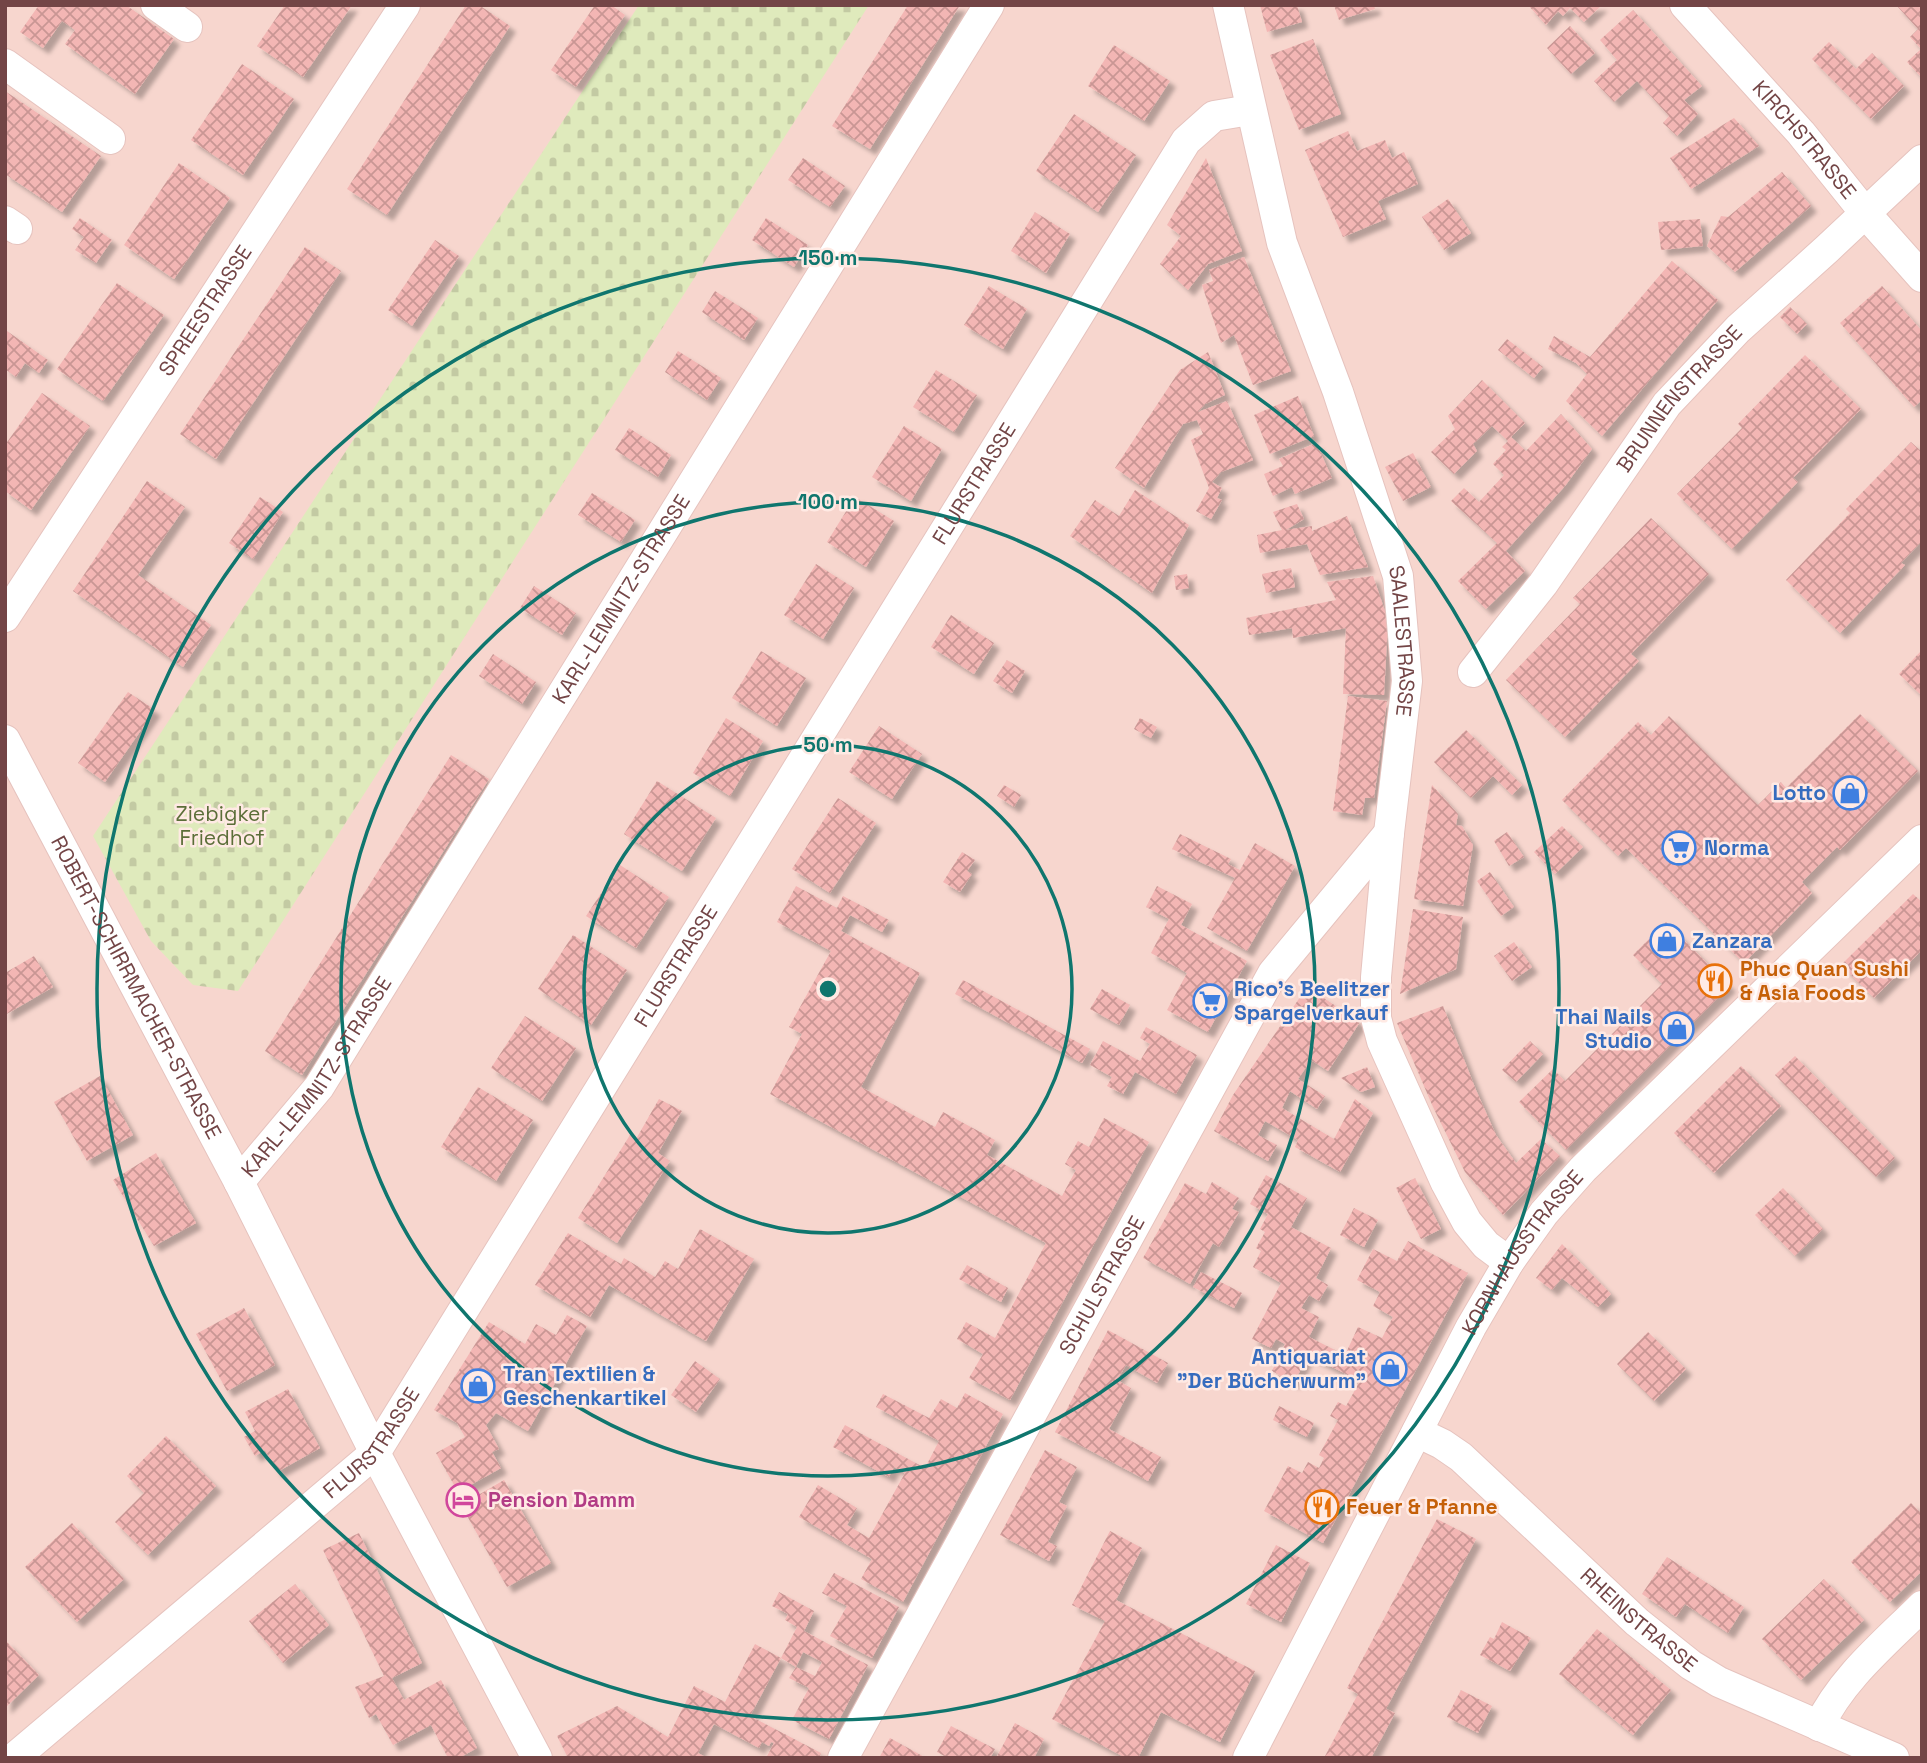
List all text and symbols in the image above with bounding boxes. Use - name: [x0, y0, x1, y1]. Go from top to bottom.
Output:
- street label: KIRCHSTRASSE: [1747, 74, 1862, 204]
- street label: SPREESTRASSE: [152, 240, 257, 381]
- text: 150 m: [799, 244, 857, 271]
- street label: BRUNNENSTRASSE: [1610, 319, 1748, 477]
- street label: FLURSTRASSE: [926, 418, 1022, 550]
- text: 100 m: [798, 488, 858, 515]
- street label: KARL-LEMNITZ-STRASSE: [546, 489, 696, 709]
- street label: SAALESTRASSE: [1382, 562, 1421, 718]
- text: 50 m: [803, 731, 853, 758]
- shop icon: Lotto: [1831, 774, 1869, 812]
- place label: Lotto: [1772, 779, 1826, 806]
- park label: Ziebigker Friedhof: [176, 800, 269, 851]
- supermarket icon: Norma: [1660, 829, 1698, 867]
- street label: ROBERT-SCHIRRMACHER-STRASSE: [45, 831, 228, 1143]
- place label: Norma: [1704, 834, 1769, 861]
- street label: FLURSTRASSE: [628, 900, 723, 1032]
- shop icon: Zanzara: [1648, 922, 1686, 960]
- place label: Zanzara: [1692, 927, 1772, 954]
- place label: Phuc Quan Sushi & Asia Foods: [1740, 955, 1909, 1006]
- restaurant icon: Phuc Quan Sushi & Asia Foods: [1696, 962, 1734, 1000]
- street label: KARL-LEMNITZ-STRASSE: [235, 971, 397, 1183]
- place label: Rico's Beelitzer Spargelverkauf: [1234, 975, 1390, 1026]
- centre of rings: [816, 977, 840, 1001]
- supermarket icon: Rico's Beelitzer Spargelverkauf: [1191, 982, 1229, 1020]
- place label: Thai Nails Studio: [1555, 1003, 1652, 1054]
- shop icon: Thai Nails Studio: [1658, 1010, 1696, 1048]
- street label: KORNHAUSSTRASSE: [1455, 1164, 1589, 1339]
- street label: SCHULSTRASSE: [1053, 1211, 1150, 1359]
- place label: Antiquariat "Der Bücherwurm": [1177, 1343, 1366, 1394]
- shop icon: Antiquariat "Der Bücherwurm": [1371, 1350, 1409, 1388]
- place label: Tran Textilien & Geschenkartikel: [503, 1360, 666, 1411]
- shop icon: Tran Textilien & Geschenkartikel: [459, 1367, 497, 1405]
- street label: FLURSTRASSE: [317, 1382, 425, 1504]
- hotel icon: Pension Damm: [444, 1481, 482, 1519]
- place label: Pension Damm: [488, 1486, 635, 1513]
- restaurant icon: Feuer & Pfanne: [1303, 1488, 1341, 1526]
- place label: Feuer & Pfanne: [1346, 1493, 1498, 1520]
- street label: RHEINSTRASSE: [1575, 1562, 1703, 1678]

